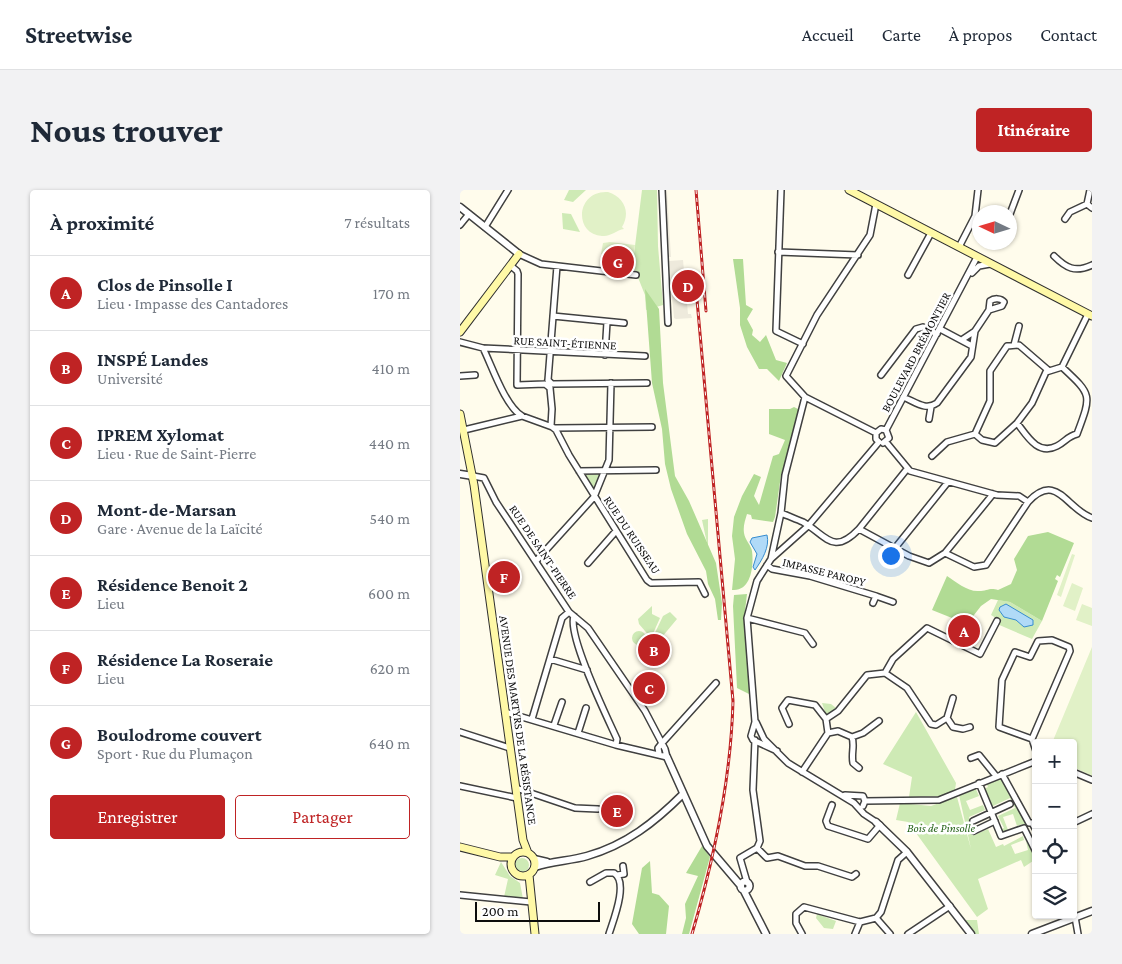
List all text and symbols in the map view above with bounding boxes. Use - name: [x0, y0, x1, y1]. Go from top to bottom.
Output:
- text: Streetwise: [25, 21, 132, 48]
- text: Accueil: [802, 25, 854, 45]
- text: Carte: [882, 25, 921, 45]
- text: À propos: [949, 25, 1012, 45]
- text: Contact: [1040, 25, 1097, 45]
- button: Itinéraire: [976, 108, 1092, 152]
- text: Nous trouver: [30, 111, 223, 150]
- north arrow: [972, 205, 1017, 250]
- text: À proximité: [50, 211, 154, 235]
- text: 7 résultats: [344, 214, 410, 231]
- pin: G: [602, 243, 634, 281]
- pin: D: [672, 267, 704, 305]
- text: Clos de Pinsolle I: [97, 274, 233, 295]
- text: A: [61, 285, 71, 302]
- text: 170 m: [373, 285, 410, 302]
- street label: BOULEVARD BRÉMONTIER: [878, 289, 954, 414]
- text: Lieu · Impasse des Cantadores: [97, 295, 288, 312]
- street label: RUE SAINT-ÉTIENNE: [513, 333, 617, 353]
- text: INSPÉ Landes: [97, 349, 208, 370]
- text: B: [61, 360, 71, 377]
- text: 410 m: [372, 360, 410, 377]
- text: Université: [97, 370, 163, 387]
- text: IPREM Xylomat: [97, 424, 224, 445]
- text: C: [61, 435, 71, 452]
- text: 440 m: [369, 435, 410, 452]
- text: Lieu · Rue de Saint-Pierre: [97, 445, 256, 462]
- street label: RUE DU RUISSEAU: [601, 493, 663, 577]
- text: Mont-de-Marsan: [97, 499, 236, 520]
- street label: RUE DE SAINT-PIERRE: [506, 502, 580, 602]
- text: D: [60, 510, 72, 527]
- text: 540 m: [369, 510, 410, 527]
- text: Gare · Avenue de la Laïcité: [97, 520, 263, 537]
- your location: [878, 543, 904, 569]
- street label: IMPASSE PAROPY: [781, 555, 868, 589]
- pin: F: [488, 558, 520, 596]
- text: Résidence Benoit 2: [97, 574, 248, 595]
- text: E: [61, 585, 71, 602]
- text: 600 m: [368, 585, 410, 602]
- text: Lieu: [97, 595, 125, 612]
- pin: A: [948, 612, 980, 650]
- street label: AVENUE DES MARTYRS DE LA RÉSISTANCE: [496, 614, 540, 826]
- pin: B: [638, 631, 670, 669]
- text: Résidence La Roseraie: [97, 649, 273, 670]
- text: F: [62, 660, 70, 677]
- text: 620 m: [370, 660, 410, 677]
- pin: C: [633, 669, 665, 707]
- text: Lieu: [97, 670, 125, 687]
- text: Boulodrome couvert: [97, 724, 262, 745]
- text: G: [61, 735, 71, 752]
- text: 640 m: [369, 735, 410, 752]
- map controls: [1032, 739, 1077, 919]
- button: +: [1032, 739, 1077, 784]
- text: Sport · Rue du Plumaçon: [97, 745, 253, 762]
- button: −: [1032, 784, 1077, 829]
- pin: E: [601, 792, 633, 830]
- button: Enregistrer: [50, 795, 225, 839]
- button: Partager: [235, 795, 410, 839]
- park label: Bois de Pinsolle: [907, 821, 975, 835]
- button: locate: [1032, 829, 1077, 874]
- button: layers: [1032, 874, 1077, 919]
- scale bar: [475, 899, 600, 922]
- text: 200 m: [482, 903, 518, 919]

